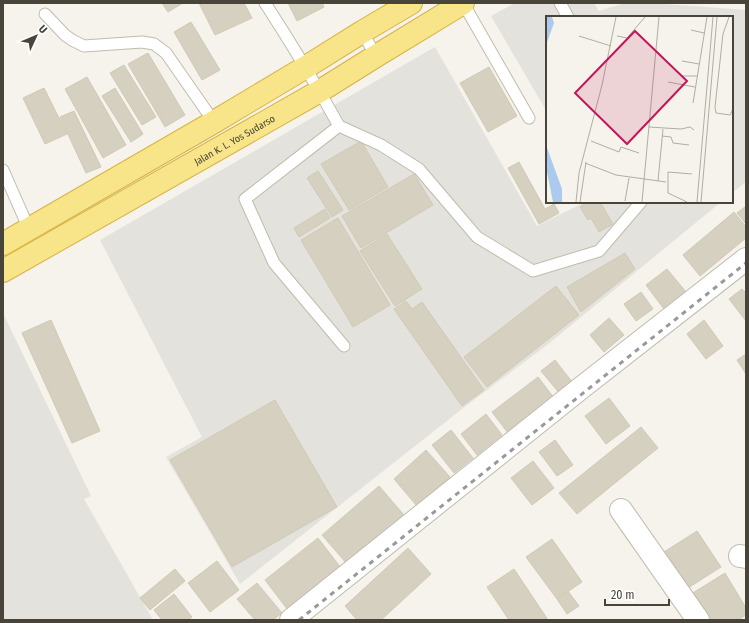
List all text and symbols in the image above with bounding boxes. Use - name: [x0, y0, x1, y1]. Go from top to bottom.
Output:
- north arrow: [16, 16, 56, 56]
- inset map: [546, 16, 733, 203]
- text: U: [36, 23, 50, 36]
- street label: Jalan K. L. Yos Sudarso: [192, 113, 277, 168]
- scale bar: [605, 581, 669, 607]
- text: 20 m: [611, 588, 635, 602]

